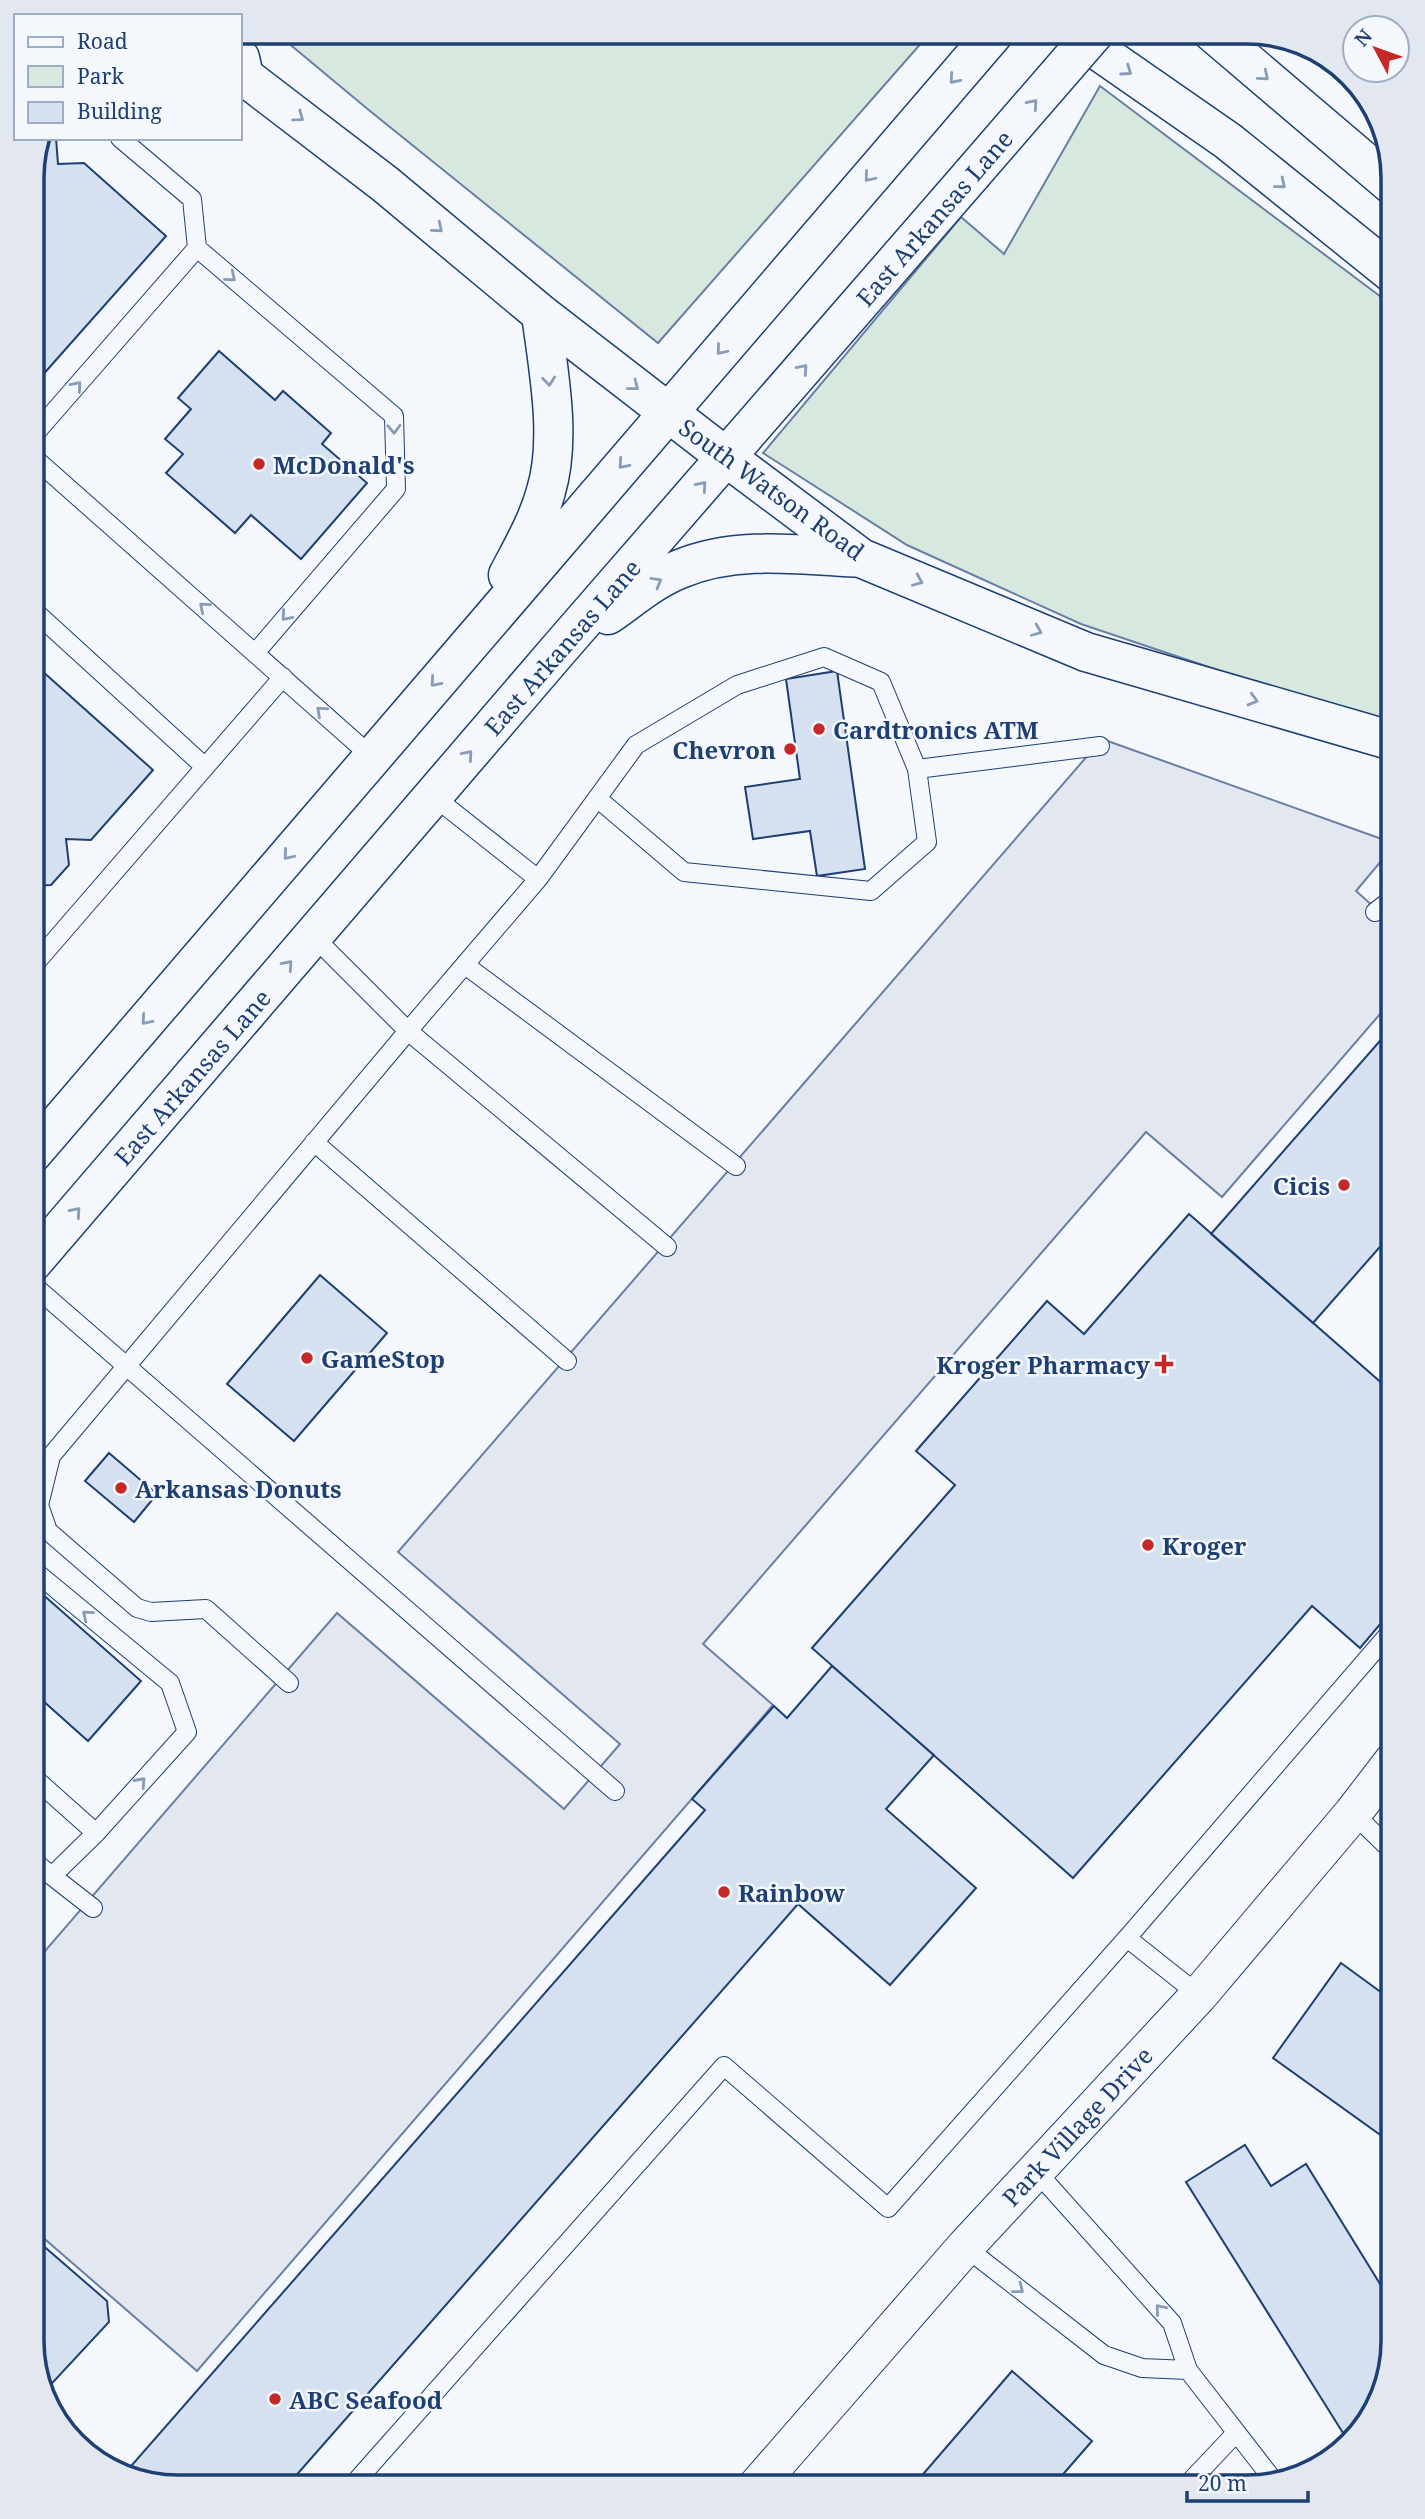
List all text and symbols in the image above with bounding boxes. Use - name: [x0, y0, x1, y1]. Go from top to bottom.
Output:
- legend: [14, 14, 242, 140]
- north arrow: [1341, 14, 1411, 84]
- text: N: [1348, 24, 1378, 52]
- text: Road: [77, 27, 128, 55]
- text: Park: [77, 62, 124, 90]
- one-way arrow: [1119, 63, 1132, 75]
- one-way arrow: [1256, 68, 1269, 80]
- one-way arrow: [950, 70, 962, 83]
- text: Building: [77, 97, 162, 125]
- one-way arrow: [1025, 99, 1037, 112]
- one-way arrow: [291, 109, 304, 121]
- street label: East Arkansas Lane: [848, 123, 1020, 313]
- one-way arrow: [865, 169, 877, 182]
- one-way arrow: [1273, 176, 1286, 188]
- one-way arrow: [429, 220, 442, 232]
- one-way arrow: [223, 269, 236, 281]
- one-way arrow: [717, 343, 730, 355]
- one-way arrow: [795, 364, 807, 377]
- one-way arrow: [542, 375, 557, 387]
- one-way arrow: [626, 377, 638, 390]
- one-way arrow: [69, 381, 81, 394]
- street label: South Watson Road: [673, 410, 872, 568]
- one-way arrow: [386, 425, 402, 435]
- place label: McDonald's: [273, 448, 415, 481]
- marker: McDonald's: [251, 456, 267, 472]
- one-way arrow: [619, 456, 632, 469]
- one-way arrow: [694, 481, 706, 494]
- street label: East Arkansas Lane: [476, 552, 648, 742]
- one-way arrow: [911, 573, 923, 587]
- one-way arrow: [650, 577, 663, 590]
- one-way arrow: [200, 603, 213, 615]
- one-way arrow: [282, 609, 295, 621]
- one-way arrow: [1030, 623, 1042, 637]
- one-way arrow: [431, 673, 443, 686]
- one-way arrow: [1247, 692, 1259, 707]
- one-way arrow: [316, 706, 329, 719]
- place label: Cardtronics ATM: [833, 713, 1039, 746]
- marker: Cardtronics ATM: [811, 721, 827, 737]
- place label: Chevron: [672, 733, 776, 766]
- marker: Chevron: [782, 741, 798, 757]
- one-way arrow: [460, 750, 472, 763]
- one-way arrow: [284, 846, 296, 859]
- one-way arrow: [280, 960, 292, 973]
- street label: East Arkansas Lane: [106, 982, 278, 1172]
- one-way arrow: [142, 1012, 154, 1025]
- place label: Cicis: [1273, 1169, 1330, 1202]
- marker: Cicis: [1336, 1177, 1352, 1193]
- one-way arrow: [68, 1207, 80, 1220]
- place label: GameStop: [321, 1342, 445, 1375]
- place label: Kroger Pharmacy: [936, 1348, 1150, 1381]
- marker: GameStop: [299, 1350, 315, 1366]
- marker: Kroger Pharmacy: [1156, 1356, 1172, 1372]
- place label: Arkansas Donuts: [135, 1472, 341, 1505]
- marker: Arkansas Donuts: [113, 1480, 129, 1496]
- place label: Kroger: [1162, 1529, 1247, 1562]
- marker: Kroger: [1140, 1537, 1156, 1553]
- one-way arrow: [83, 1610, 95, 1623]
- one-way arrow: [133, 1778, 146, 1791]
- place label: Rainbow: [738, 1876, 845, 1909]
- marker: Rainbow: [716, 1884, 732, 1900]
- street label: Park Village Drive: [994, 2039, 1160, 2213]
- one-way arrow: [1011, 2280, 1023, 2293]
- one-way arrow: [1156, 2305, 1168, 2318]
- place label: ABC Seafood: [289, 2383, 443, 2416]
- marker: ABC Seafood: [267, 2391, 283, 2407]
- scale bar: [1187, 2460, 1308, 2504]
- text: 20 m: [1198, 2469, 1247, 2497]

